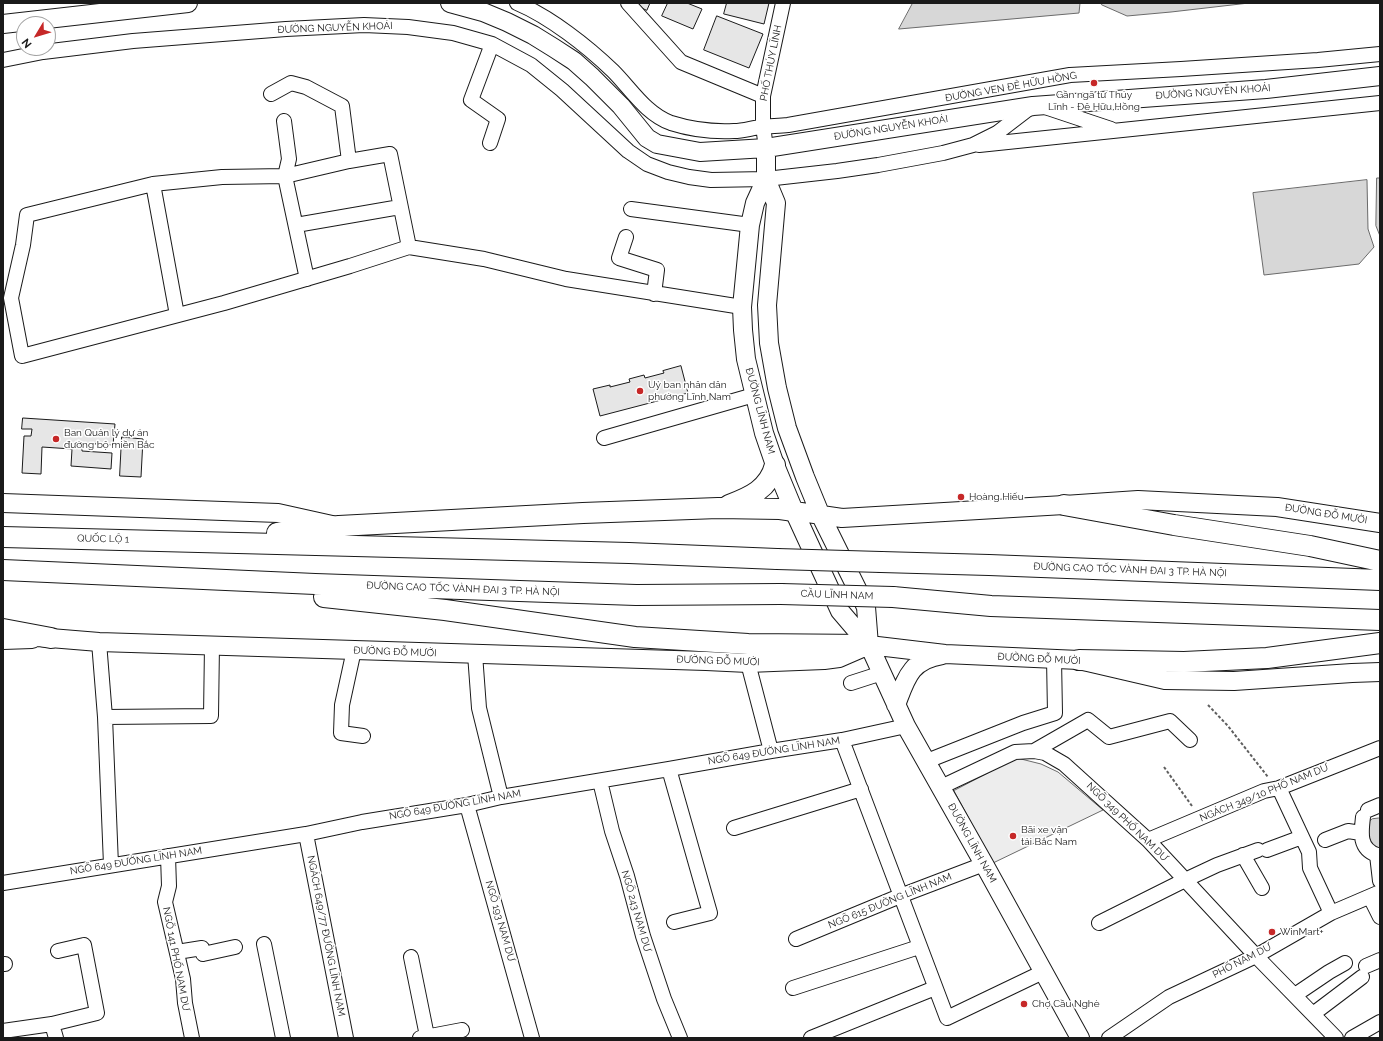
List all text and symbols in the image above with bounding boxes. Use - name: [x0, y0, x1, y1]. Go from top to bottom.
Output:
- north arrow: [16, 16, 56, 56]
- street label: ĐƯỜNG NGUYỄN KHOÁI: [277, 20, 393, 36]
- street label: PHỐ THÚY LĨNH: [758, 24, 784, 102]
- text: N: [19, 36, 35, 50]
- street label: ĐƯỜNG VEN ĐÊ HỮU HỒNG: [944, 70, 1078, 104]
- marker: Gần ngã tư Thúy Lĩnh - Đê Hữu Hồng: [1089, 78, 1099, 88]
- street label: ĐƯỜNG NGUYỄN KHOÁI: [1155, 82, 1271, 102]
- place label: Gần ngã tư Thúy Lĩnh - Đê Hữu Hồng: [1048, 89, 1140, 112]
- street label: ĐƯỜNG NGUYỄN KHOÁI: [833, 113, 949, 143]
- street label: ĐƯỜNG LĨNH NAM: [743, 367, 777, 455]
- place label: Uỷ ban nhân dân phường Lĩnh Nam: [648, 379, 731, 402]
- marker: Uỷ ban nhân dân phường Lĩnh Nam: [635, 386, 645, 396]
- place label: Ban Quản lý dự án đường bộ miền Bắc: [64, 427, 155, 450]
- marker: Ban Quản lý dự án đường bộ miền Bắc: [51, 434, 61, 444]
- place label: Hoàng Hiếu: [969, 491, 1024, 503]
- marker: Hoàng Hiếu: [956, 492, 966, 502]
- street label: ĐƯỜNG ĐỖ MƯỜI: [1284, 502, 1368, 526]
- street label: QUỐC LỘ 1: [77, 533, 129, 545]
- street label: ĐƯỜNG CAO TỐC VÀNH ĐAI 3 TP. HÀ NỘI: [1033, 561, 1227, 579]
- street label: ĐƯỜNG CAO TỐC VÀNH ĐAI 3 TP. HÀ NỘI: [366, 580, 560, 598]
- street label: CẦU LĨNH NAM: [800, 588, 874, 602]
- street label: ĐƯỜNG ĐỖ MƯỜI: [353, 645, 437, 659]
- street label: ĐƯỜNG ĐỖ MƯỜI: [997, 651, 1081, 667]
- street label: ĐƯỜNG ĐỖ MƯỜI: [676, 654, 760, 668]
- street label: NGÕ 649 ĐƯỜNG LĨNH NAM: [707, 735, 841, 767]
- street label: NGÁCH 349/10 PHỐ NAM DƯ: [1198, 762, 1330, 824]
- street label: NGÕ 349 PHỐ NAM DƯ: [1084, 780, 1170, 864]
- street label: NGÕ 649 ĐƯỜNG LĨNH NAM: [388, 787, 522, 823]
- street label: ĐƯỜNG LĨNH NAM: [945, 801, 999, 885]
- place label: Bãi xe vận tải Bắc Nam: [1021, 824, 1077, 848]
- marker: Bãi xe vận tải Bắc Nam: [1008, 831, 1018, 841]
- street label: NGÕ 649 ĐƯỜNG LĨNH NAM: [69, 845, 203, 877]
- street label: NGÁCH 649/77 ĐƯỜNG LĨNH NAM: [304, 854, 348, 1018]
- street label: NGÕ 243 NAM DƯ: [619, 869, 653, 953]
- street label: NGÕ 615 ĐƯỜNG LĨNH NAM: [826, 871, 954, 931]
- street label: NGÕ 193 NAM DƯ: [483, 879, 517, 963]
- street label: NGÕ 141 PHỐ NAM DƯ: [160, 906, 192, 1012]
- place label: WinMart+: [1280, 926, 1324, 938]
- marker: WinMart+: [1267, 927, 1277, 937]
- street label: PHỐ NAM DƯ: [1211, 941, 1273, 981]
- place label: Chợ Cầu Nghè: [1032, 998, 1100, 1010]
- marker: Chợ Cầu Nghè: [1019, 999, 1029, 1009]

